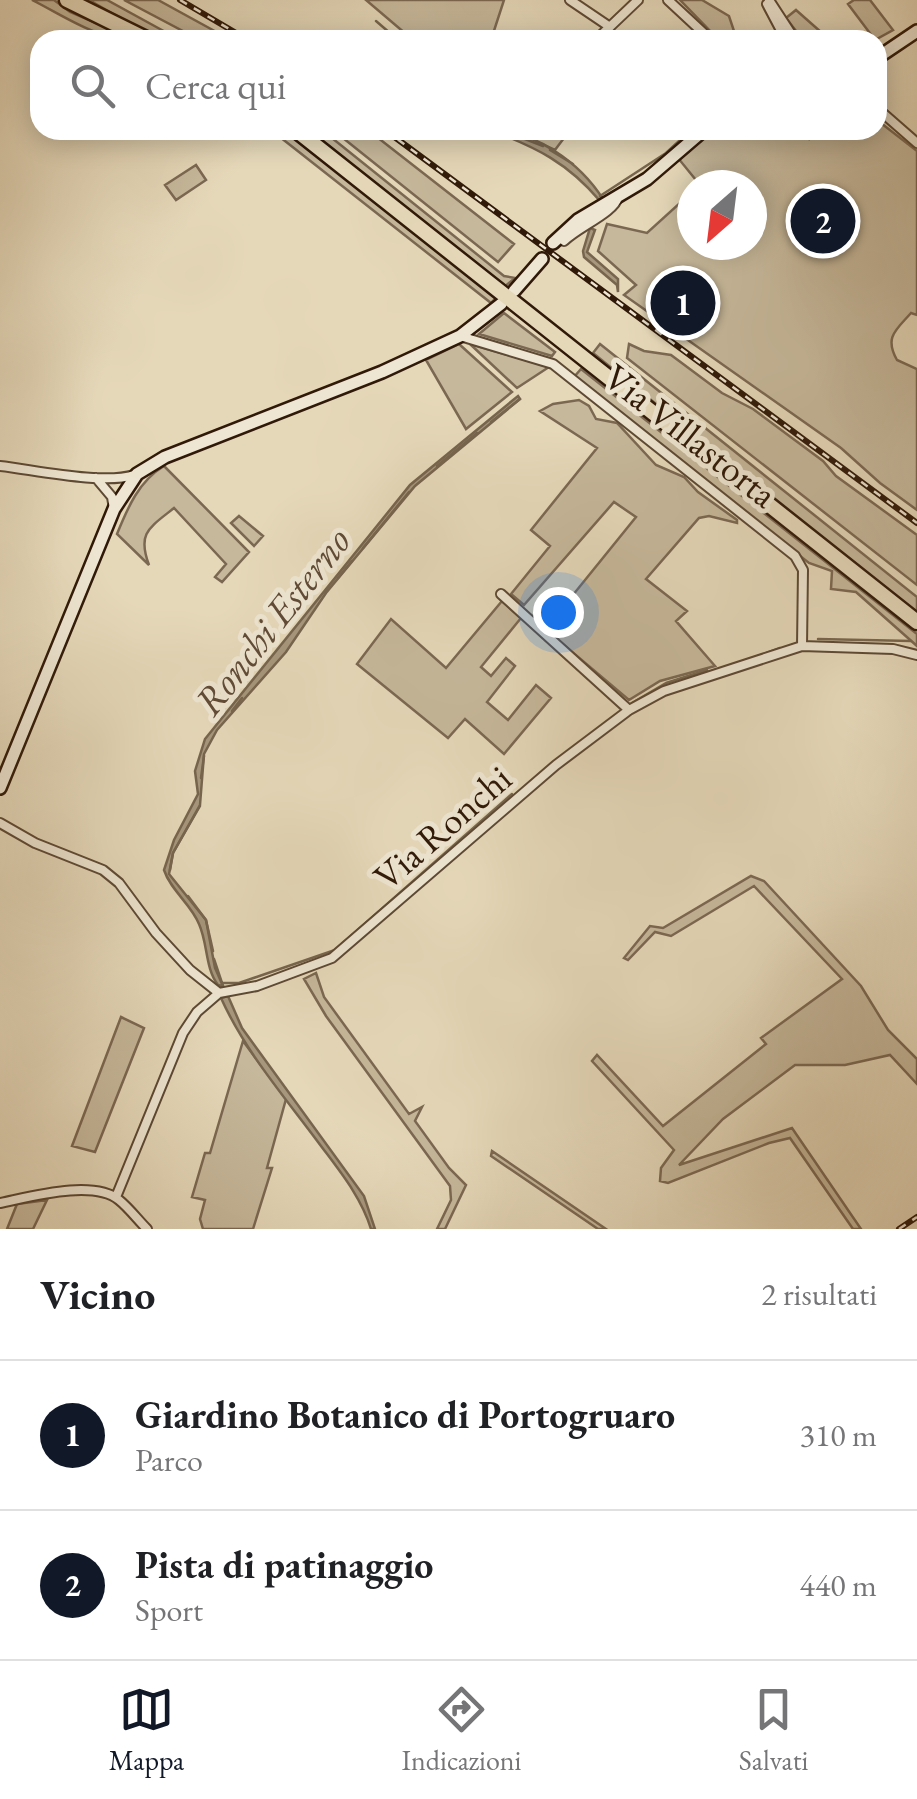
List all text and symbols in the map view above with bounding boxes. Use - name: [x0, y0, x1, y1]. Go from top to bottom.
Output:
- search box: [30, 30, 887, 140]
- icon: search: [65, 58, 120, 113]
- text: Cerca qui: [145, 61, 286, 110]
- north arrow: [677, 170, 767, 260]
- pin: 2: [790, 184, 856, 258]
- pin: 1: [650, 266, 716, 340]
- street label: Via Villastorta: [594, 352, 788, 519]
- water label: Ronchi Esterno: [182, 516, 362, 726]
- your location: [533, 587, 584, 638]
- street label: Via Ronchi: [363, 754, 521, 900]
- text: Vicino: [40, 1267, 155, 1322]
- text: 2 risultati: [761, 1273, 877, 1315]
- text: Giardino Botanico di Portogruaro: [135, 1390, 675, 1439]
- text: 1: [64, 1414, 81, 1456]
- text: 310 m: [800, 1414, 877, 1456]
- text: Parco: [135, 1439, 203, 1481]
- text: Pista di patinaggio: [135, 1540, 433, 1589]
- text: 2: [64, 1564, 81, 1606]
- text: 440 m: [800, 1564, 877, 1606]
- text: Sport: [135, 1589, 203, 1631]
- tab: Mappa: [109, 1682, 184, 1778]
- tab: Indicazioni: [402, 1682, 521, 1778]
- tab: Salvati: [739, 1682, 808, 1778]

